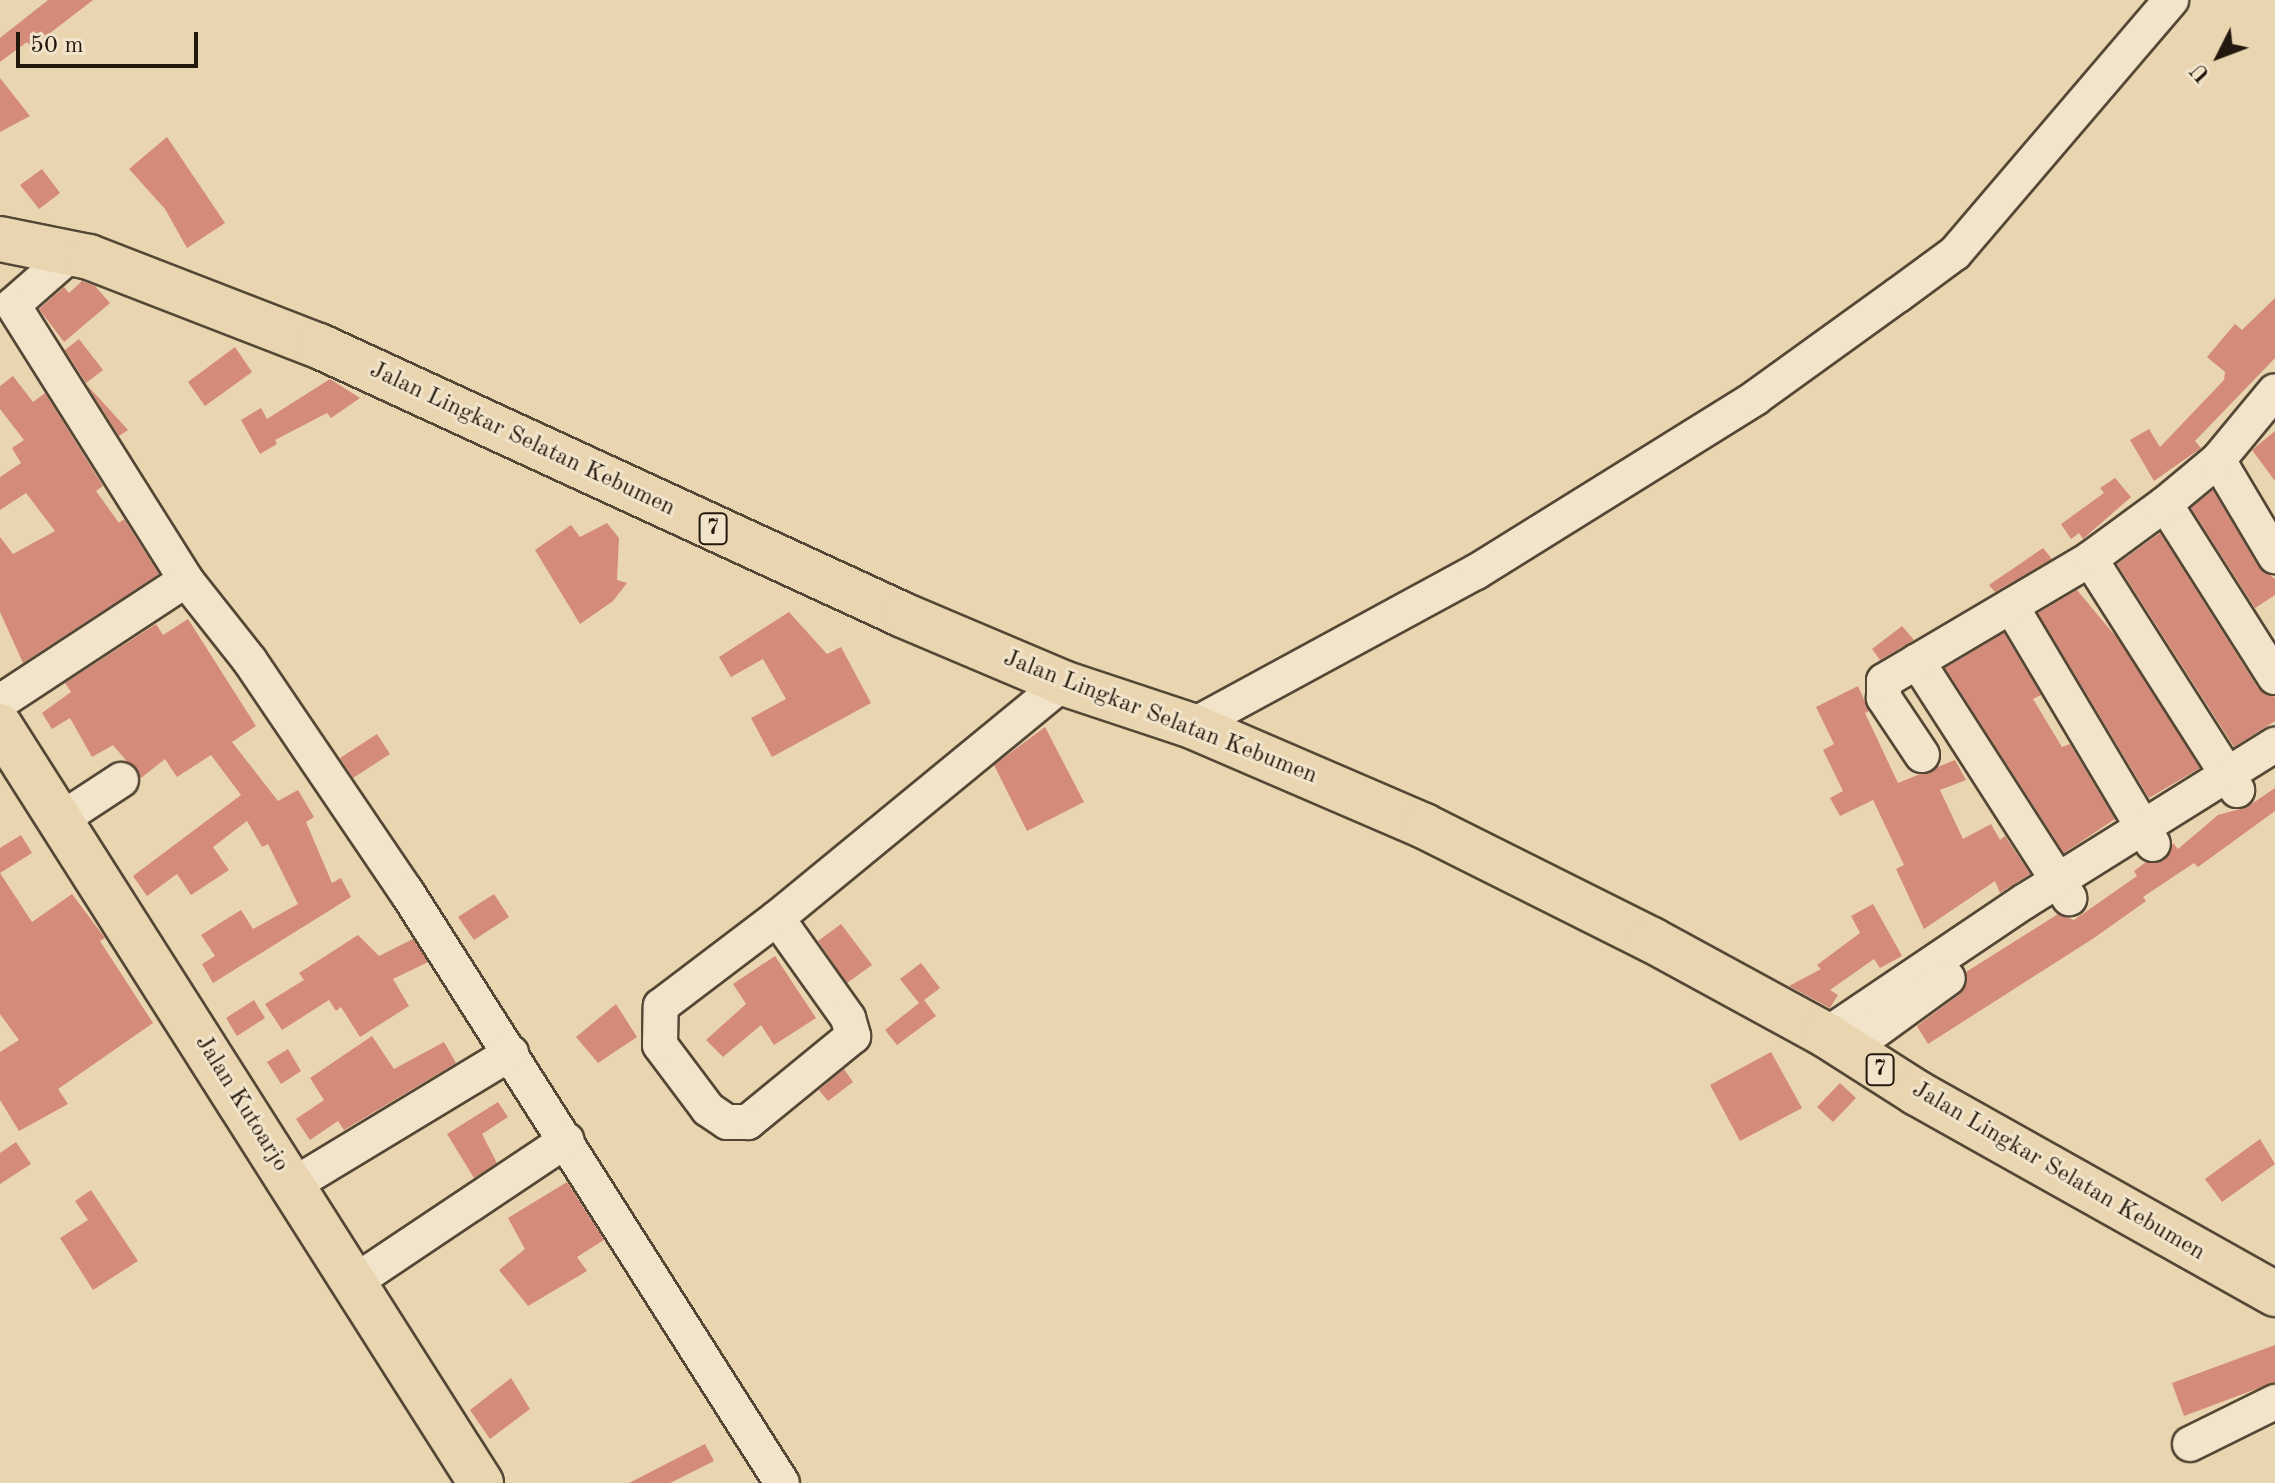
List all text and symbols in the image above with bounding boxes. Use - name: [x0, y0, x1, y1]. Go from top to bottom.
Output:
- scale bar: [20, 16, 202, 66]
- north arrow: [2179, 16, 2259, 96]
- text: 50 m: [30, 34, 84, 58]
- text: U: [2187, 58, 2215, 86]
- street label: Jalan Lingkar Selatan Kebumen: [365, 356, 679, 524]
- road number: 7: [697, 511, 729, 547]
- street label: Jalan Lingkar Selatan Kebumen: [999, 645, 1321, 791]
- street label: Jalan Kutoarjo: [188, 1030, 294, 1178]
- road number: 7: [1864, 1052, 1896, 1088]
- street label: Jalan Lingkar Selatan Kebumen: [1906, 1076, 2210, 1268]

